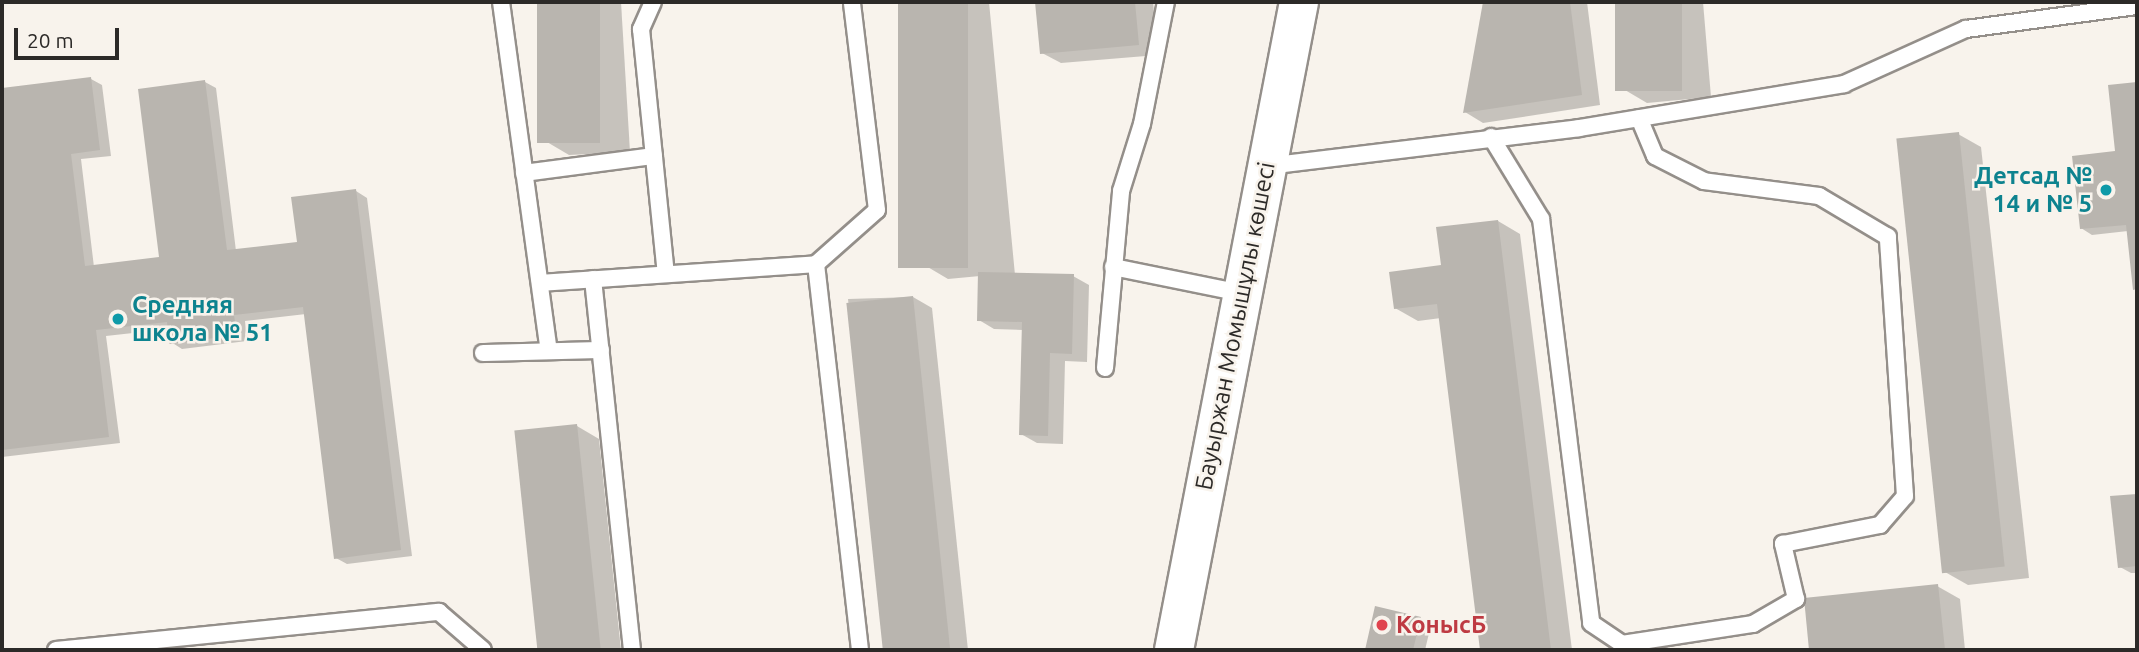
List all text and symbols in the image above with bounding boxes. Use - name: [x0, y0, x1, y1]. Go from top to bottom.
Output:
- scale bar: [18, 14, 122, 58]
- text: 20 m: [27, 28, 74, 52]
- street label: Бауыржан Момышұлы көшесі: [1189, 159, 1281, 493]
- place label: Детсад № 14 и № 5: [1974, 162, 2092, 218]
- marker: Детсад № 14 и № 5: [2098, 182, 2114, 198]
- place label: Средняя школа № 51: [132, 291, 273, 347]
- marker: Средняя школа № 51: [110, 311, 126, 327]
- place label: КонысБ: [1396, 611, 1486, 639]
- marker: КонысБ: [1374, 617, 1390, 633]

